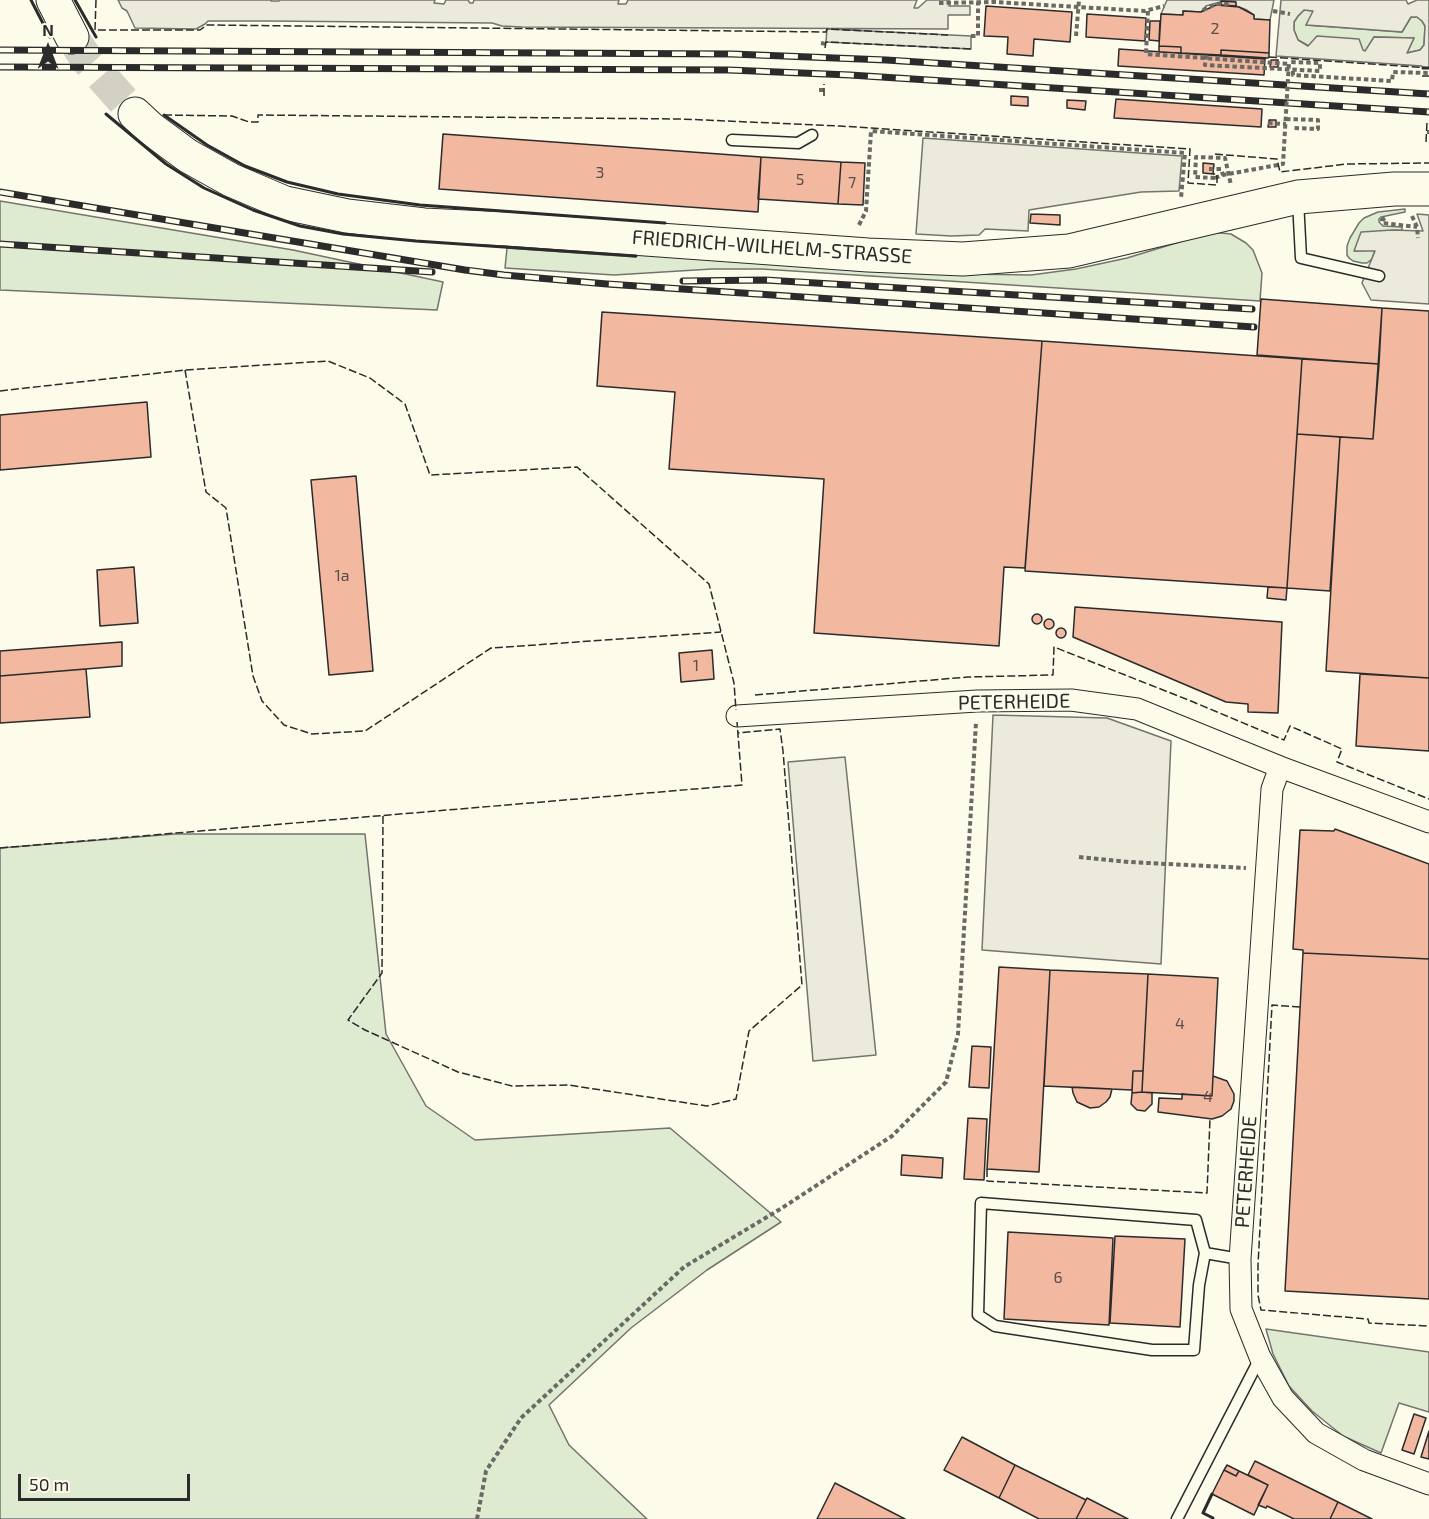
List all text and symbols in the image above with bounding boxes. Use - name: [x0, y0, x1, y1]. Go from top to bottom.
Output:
- north arrow: [18, 18, 78, 78]
- house number: 2: [1211, 19, 1219, 39]
- text: N: [42, 20, 54, 39]
- house number: 3: [596, 163, 604, 183]
- house number: 5: [796, 170, 804, 190]
- house number: 7: [848, 173, 856, 193]
- street label: FRIEDRICH-WILHELM-STRASSE: [631, 225, 913, 269]
- house number: 1a: [334, 566, 350, 586]
- house number: 1: [693, 656, 699, 676]
- street label: PETERHEIDE: [958, 689, 1070, 715]
- house number: 4: [1175, 1014, 1185, 1034]
- house number: 4: [1203, 1087, 1213, 1107]
- street label: PETERHEIDE: [1230, 1115, 1262, 1229]
- house number: 6: [1053, 1268, 1063, 1288]
- scale bar: [21, 1462, 194, 1500]
- text: 50 m: [29, 1473, 69, 1495]

